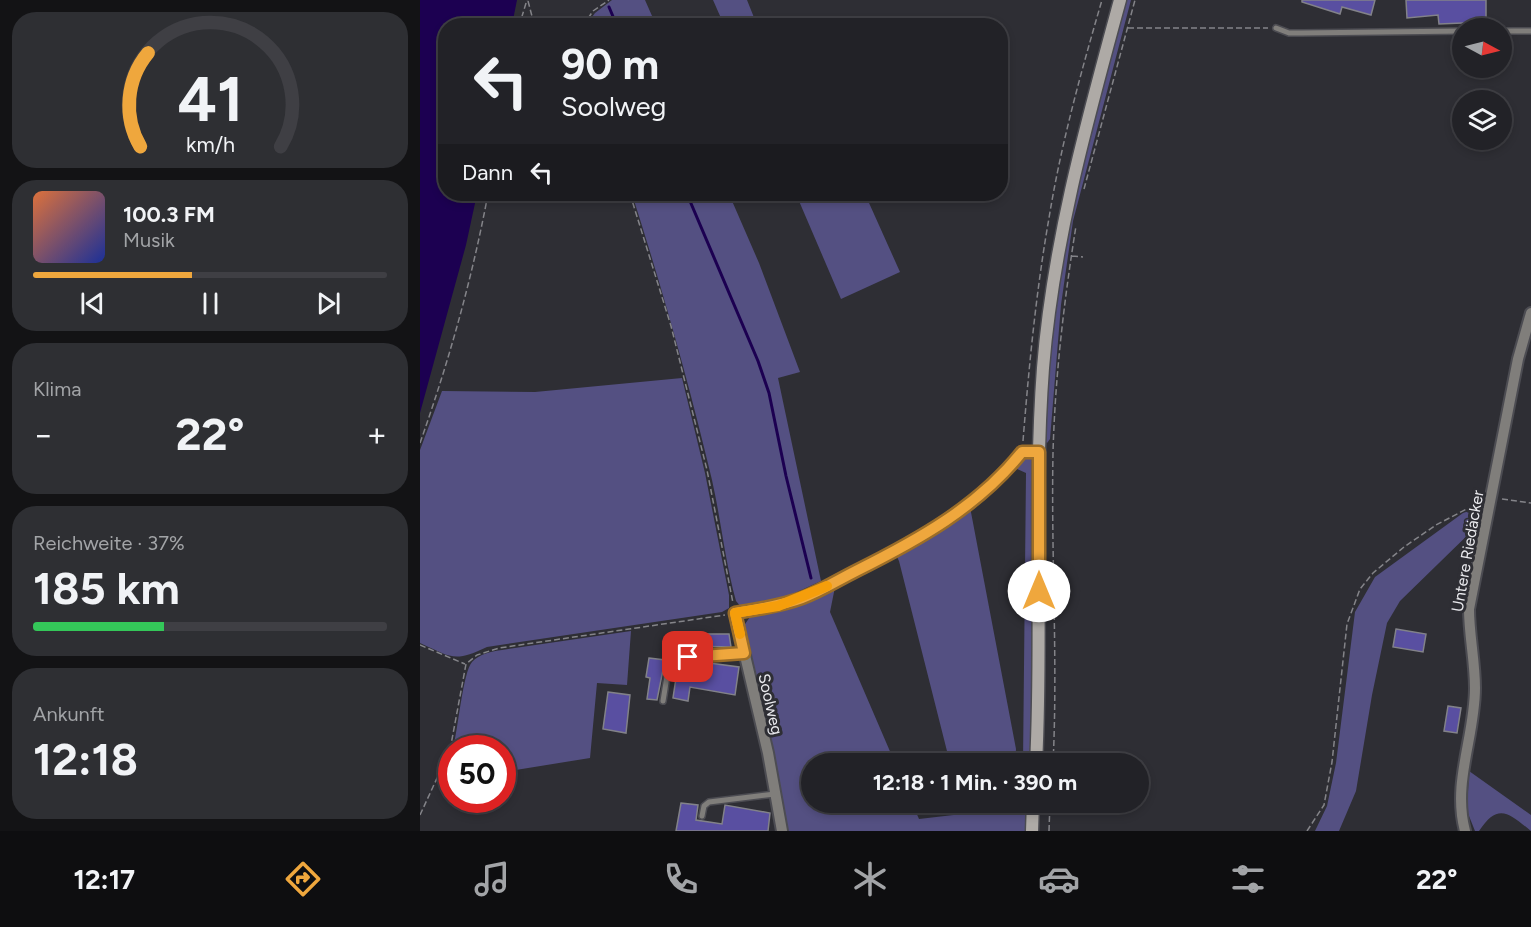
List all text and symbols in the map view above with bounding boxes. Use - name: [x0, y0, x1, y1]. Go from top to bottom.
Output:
- north arrow: [1452, 18, 1512, 78]
- map controls: [1452, 18, 1512, 150]
- text: 90 m: [561, 39, 659, 90]
- icon: left: [462, 42, 540, 120]
- text: 41: [177, 62, 243, 137]
- text: Soolweg: [561, 90, 666, 123]
- button: layers: [1452, 90, 1512, 150]
- text: km/h: [186, 132, 234, 157]
- icon: left: [525, 156, 558, 189]
- text: Dann: [462, 159, 513, 186]
- text: 100.3 FM: [123, 201, 215, 228]
- text: Musik: [123, 228, 175, 252]
- icon: previous: [76, 287, 109, 320]
- icon: pause: [194, 287, 227, 320]
- icon: next: [312, 287, 345, 320]
- text: Klima: [33, 377, 81, 401]
- text: 22°: [175, 407, 245, 461]
- text: −: [33, 415, 54, 454]
- text: +: [366, 415, 387, 454]
- street label: Untere Riedäcker: [1447, 488, 1488, 614]
- text: Reichweite · 37%: [33, 531, 185, 555]
- position arrow: [1007, 559, 1071, 623]
- text: 185 km: [33, 561, 180, 615]
- pin: [662, 631, 713, 682]
- icon: arrive: [671, 640, 704, 673]
- street label: Soolweg: [754, 672, 787, 737]
- text: Ankunft: [33, 702, 105, 726]
- text: 12:18: [33, 732, 138, 786]
- speed limit sign: 50: [438, 735, 516, 813]
- text: 12:18 · 1 Min. · 390 m: [873, 769, 1077, 796]
- icon: directions: [282, 858, 324, 900]
- icon: music: [471, 858, 513, 900]
- icon: phone: [660, 858, 702, 900]
- icon: climate: [849, 858, 891, 900]
- icon: car: [1038, 858, 1080, 900]
- icon: filters: [1227, 858, 1269, 900]
- text: 12:17: [73, 863, 135, 896]
- text: 22°: [1416, 863, 1457, 896]

